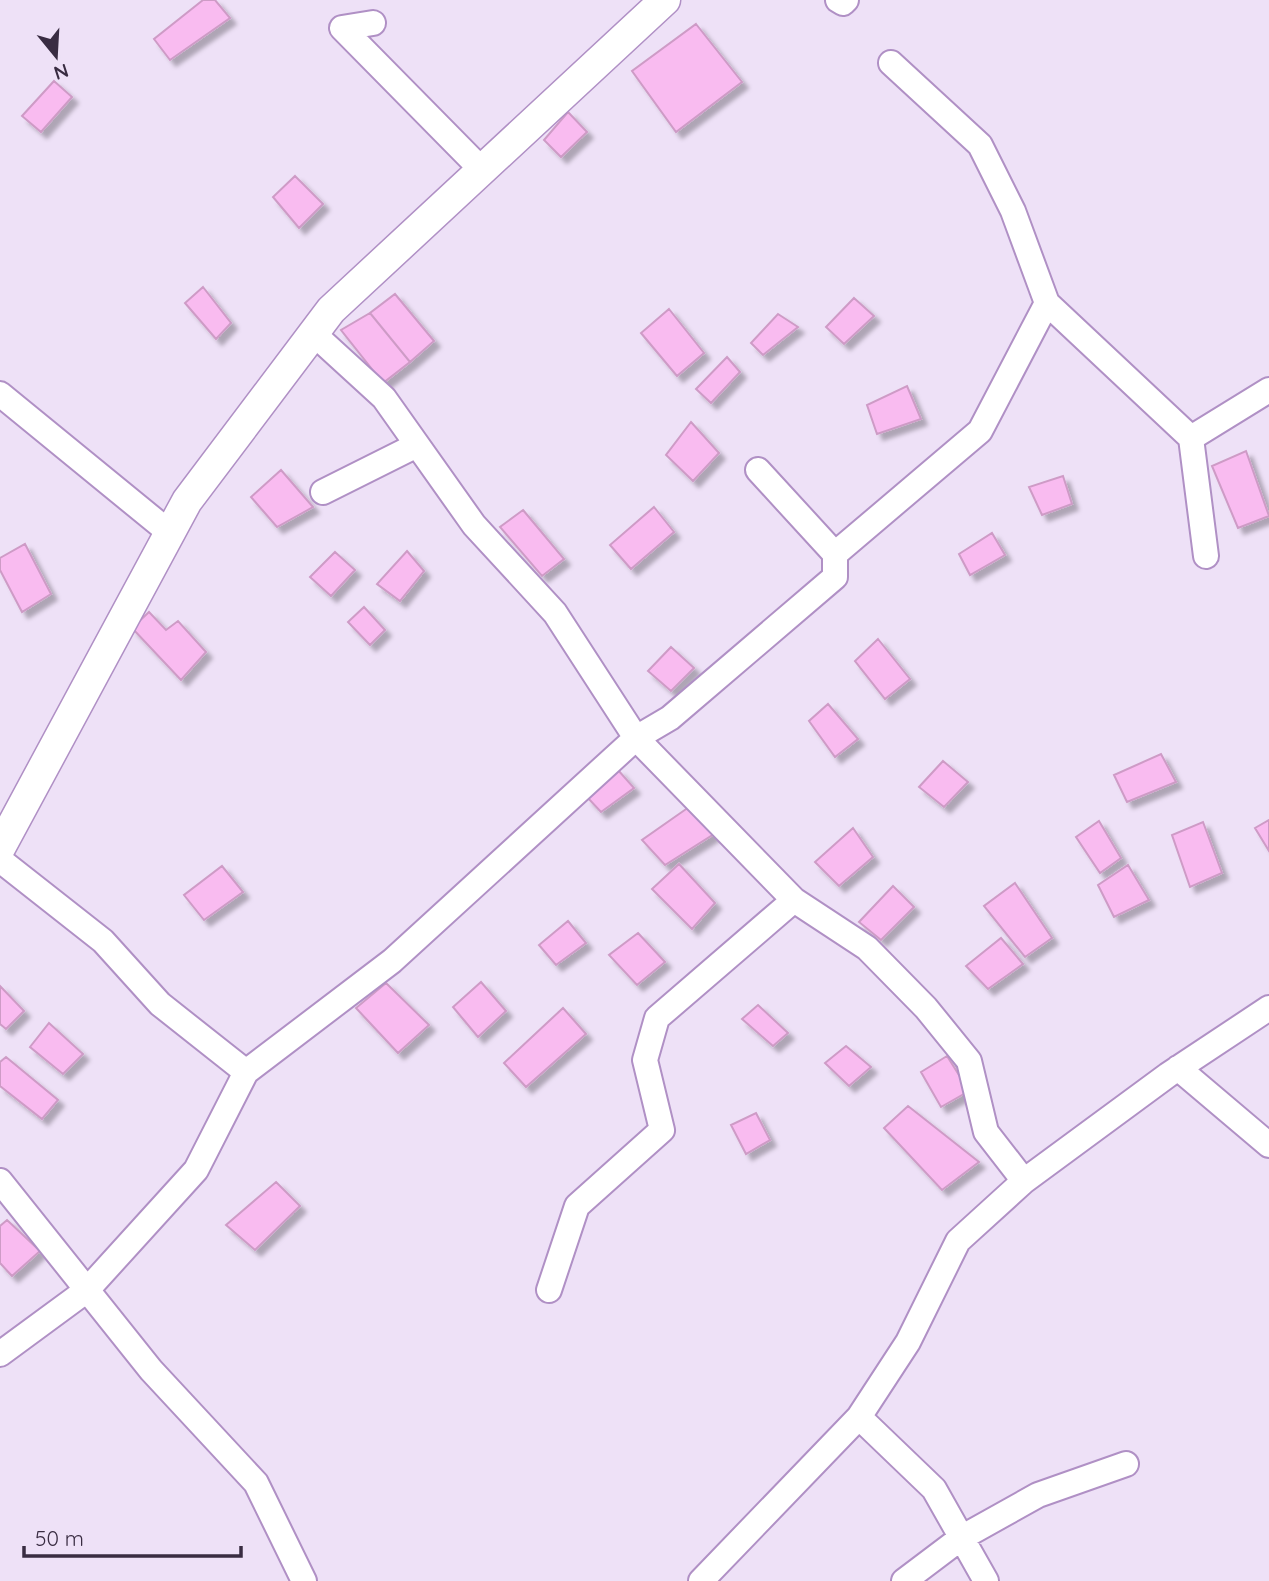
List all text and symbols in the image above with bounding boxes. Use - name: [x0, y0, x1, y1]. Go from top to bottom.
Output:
- north arrow: [21, 21, 91, 91]
- text: N: [51, 59, 72, 86]
- scale bar: [24, 1514, 242, 1558]
- text: 50 m: [35, 1525, 84, 1551]

